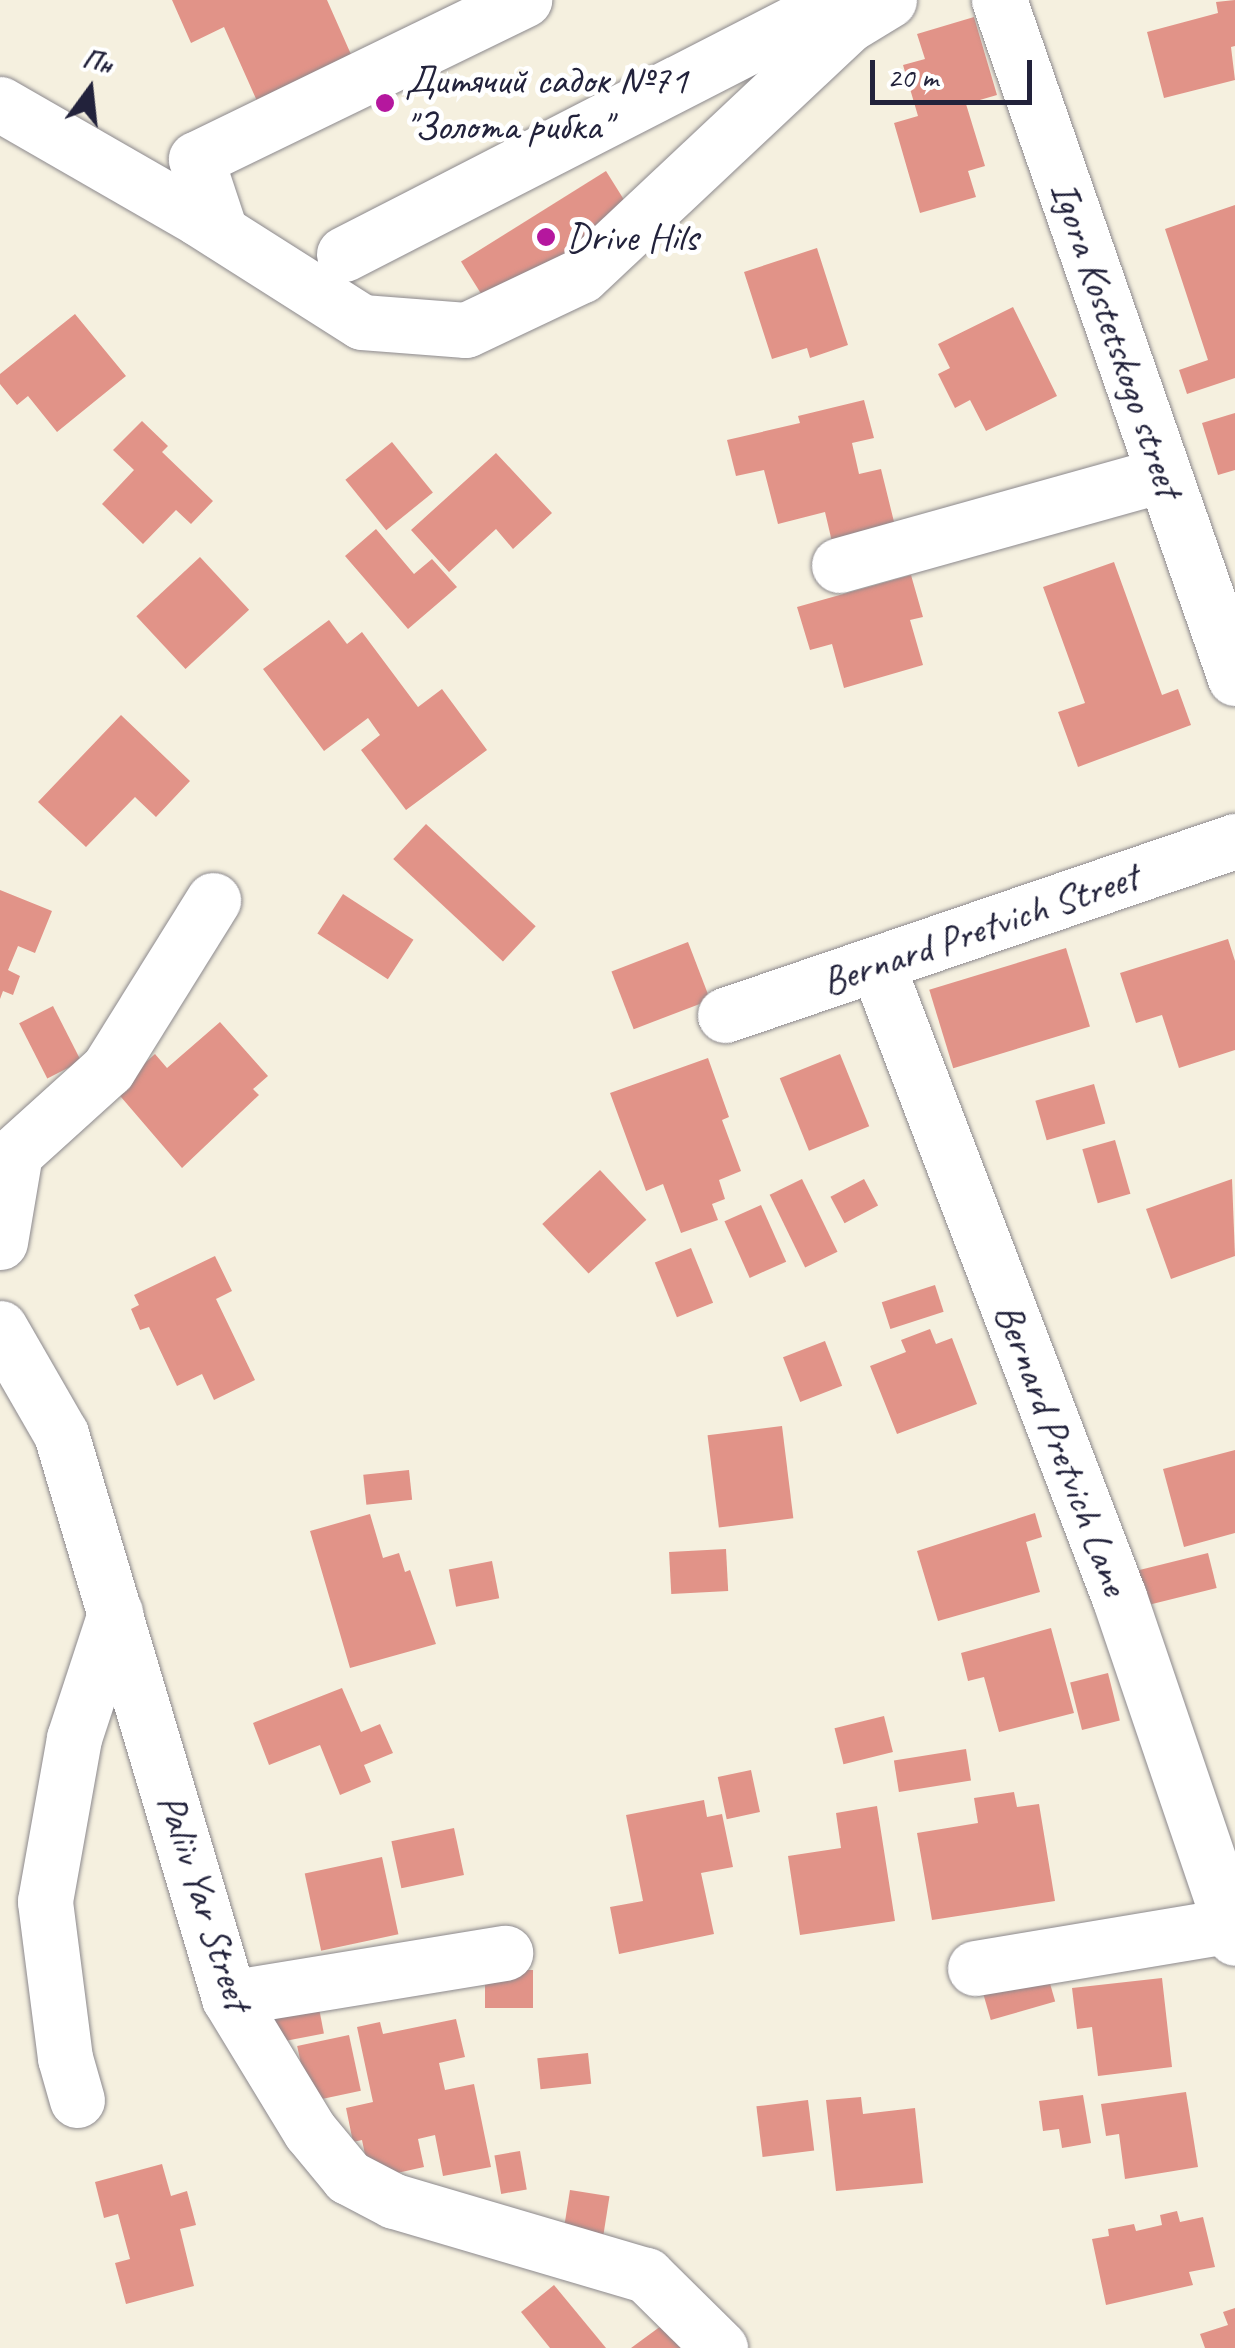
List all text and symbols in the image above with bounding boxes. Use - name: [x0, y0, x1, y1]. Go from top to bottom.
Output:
- north arrow: [40, 40, 140, 140]
- text: Пн: [79, 40, 117, 81]
- scale bar: [875, 40, 1038, 102]
- place label: Дитячий садок №71 "Золота рибка": [405, 56, 688, 150]
- text: 20 m: [887, 58, 938, 96]
- marker: Дитячий садок №71 "Золота рибка": [374, 92, 396, 114]
- street label: Igora Kostetskogo street: [1041, 175, 1193, 503]
- place label: Drive Hils: [566, 213, 698, 261]
- marker: Drive Hils: [535, 226, 557, 248]
- street label: Bernard Pretvich Street: [816, 852, 1144, 1006]
- street label: Bernard Pretvich Lane: [984, 1296, 1140, 1602]
- street label: Paliiv Yar Street: [147, 1788, 263, 2016]

